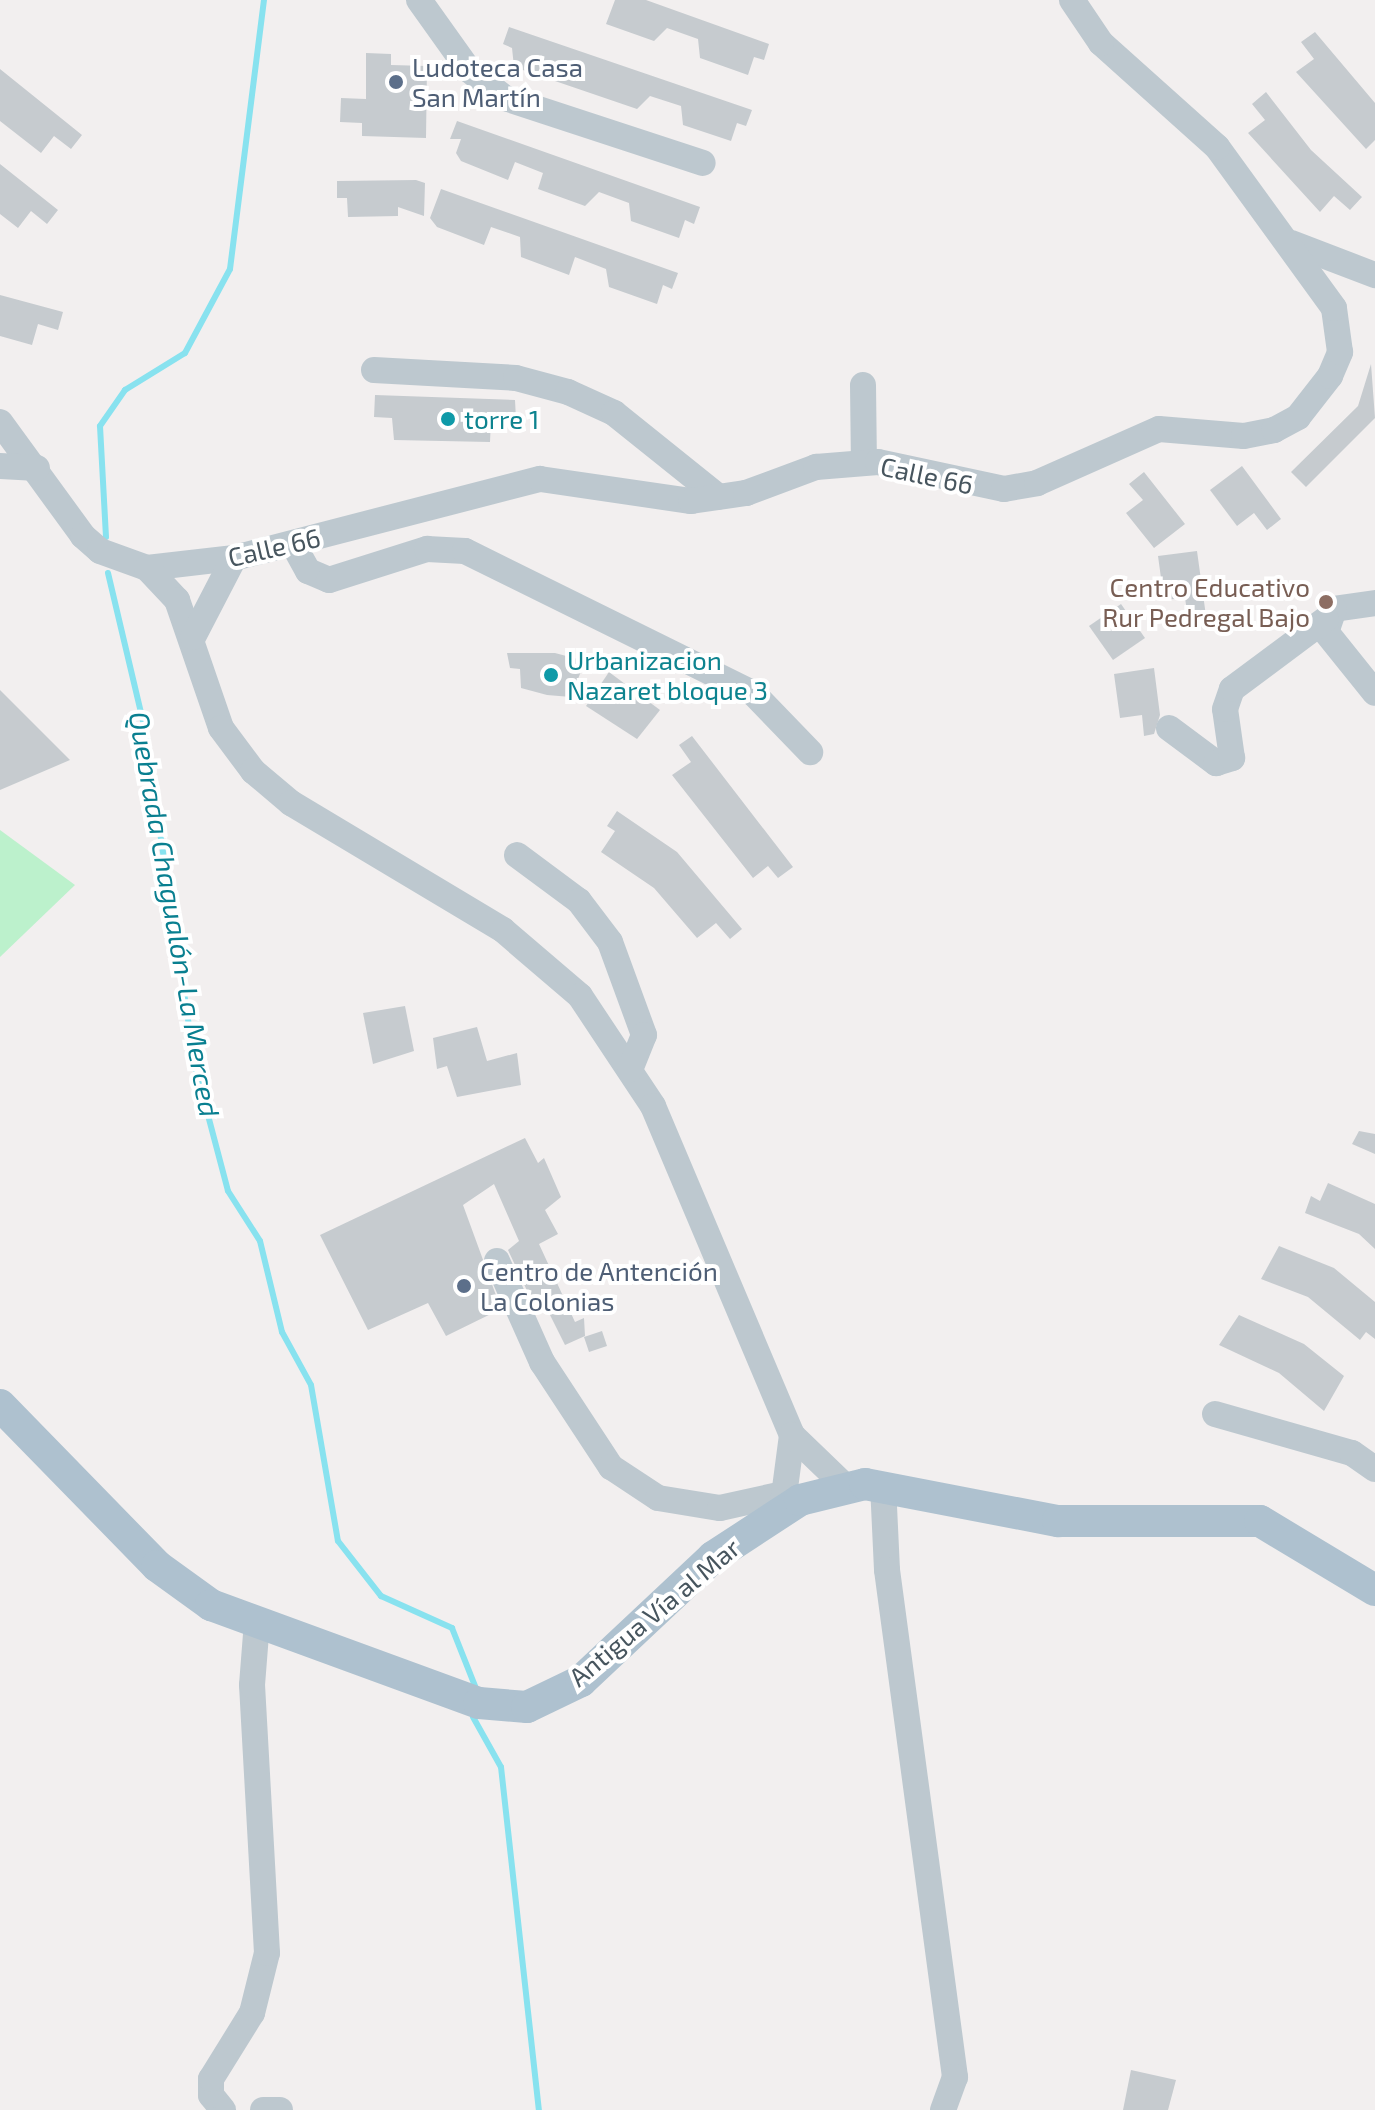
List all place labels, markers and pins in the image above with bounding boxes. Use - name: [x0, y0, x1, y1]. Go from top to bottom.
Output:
- place label: Ludoteca Casa San Martín: [412, 51, 583, 112]
- marker: Ludoteca Casa San Martín: [387, 73, 405, 91]
- place label: torre 1: [464, 403, 539, 435]
- marker: torre 1: [439, 410, 457, 428]
- place label: Centro Educativo Rur Pedregal Bajo: [1101, 571, 1310, 632]
- marker: Centro Educativo Rur Pedregal Bajo: [1317, 593, 1335, 611]
- place label: Urbanizacion Nazaret bloque 3: [567, 644, 768, 706]
- marker: Urbanizacion Nazaret bloque 3: [542, 666, 560, 684]
- place label: Centro de Antención La Colonias: [480, 1255, 718, 1316]
- marker: Centro de Antención La Colonias: [455, 1277, 473, 1295]

